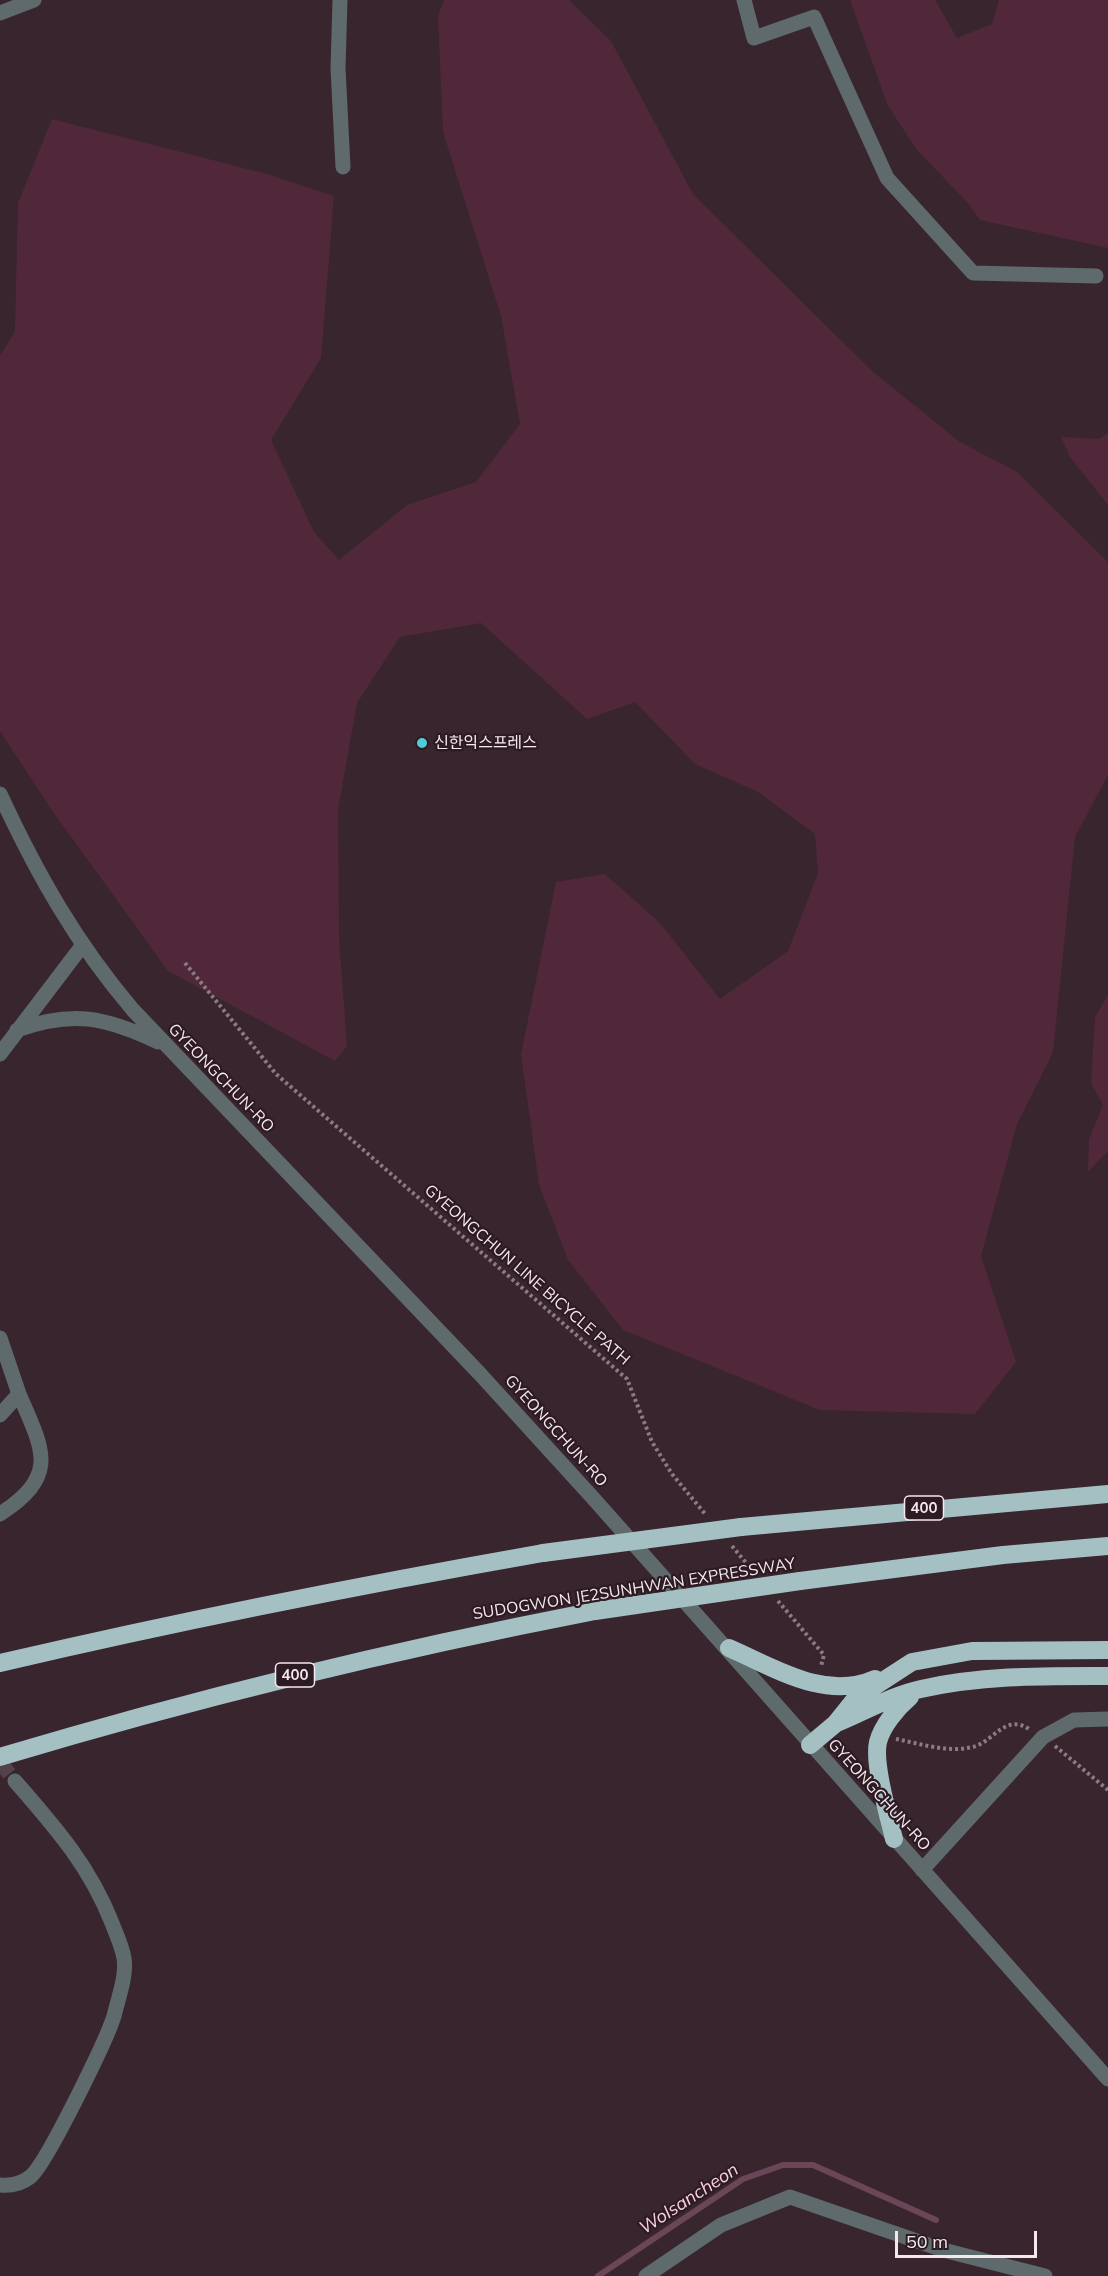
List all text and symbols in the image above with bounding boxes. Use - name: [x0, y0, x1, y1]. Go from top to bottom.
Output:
- place label: 신한익스프레스: [434, 733, 537, 753]
- marker: 신한익스프레스: [415, 736, 429, 750]
- street label: GYEONGCHUN-RO: [164, 1020, 278, 1136]
- street label: GYEONGCHUN LINE BICYCLE PATH: [420, 1181, 634, 1369]
- street label: GYEONGCHUN-RO: [501, 1371, 611, 1491]
- road number: 400: [904, 1496, 944, 1520]
- street label: SUDOGWON JE2SUNHWAN EXPRESSWAY: [472, 1554, 796, 1624]
- road number: 400: [276, 1663, 314, 1687]
- street label: GYEONGCHUN-RO: [824, 1735, 934, 1855]
- water label: Wolsancheon: [635, 2159, 743, 2239]
- scale bar: [898, 2219, 1040, 2257]
- text: 50 m: [906, 2230, 948, 2253]

